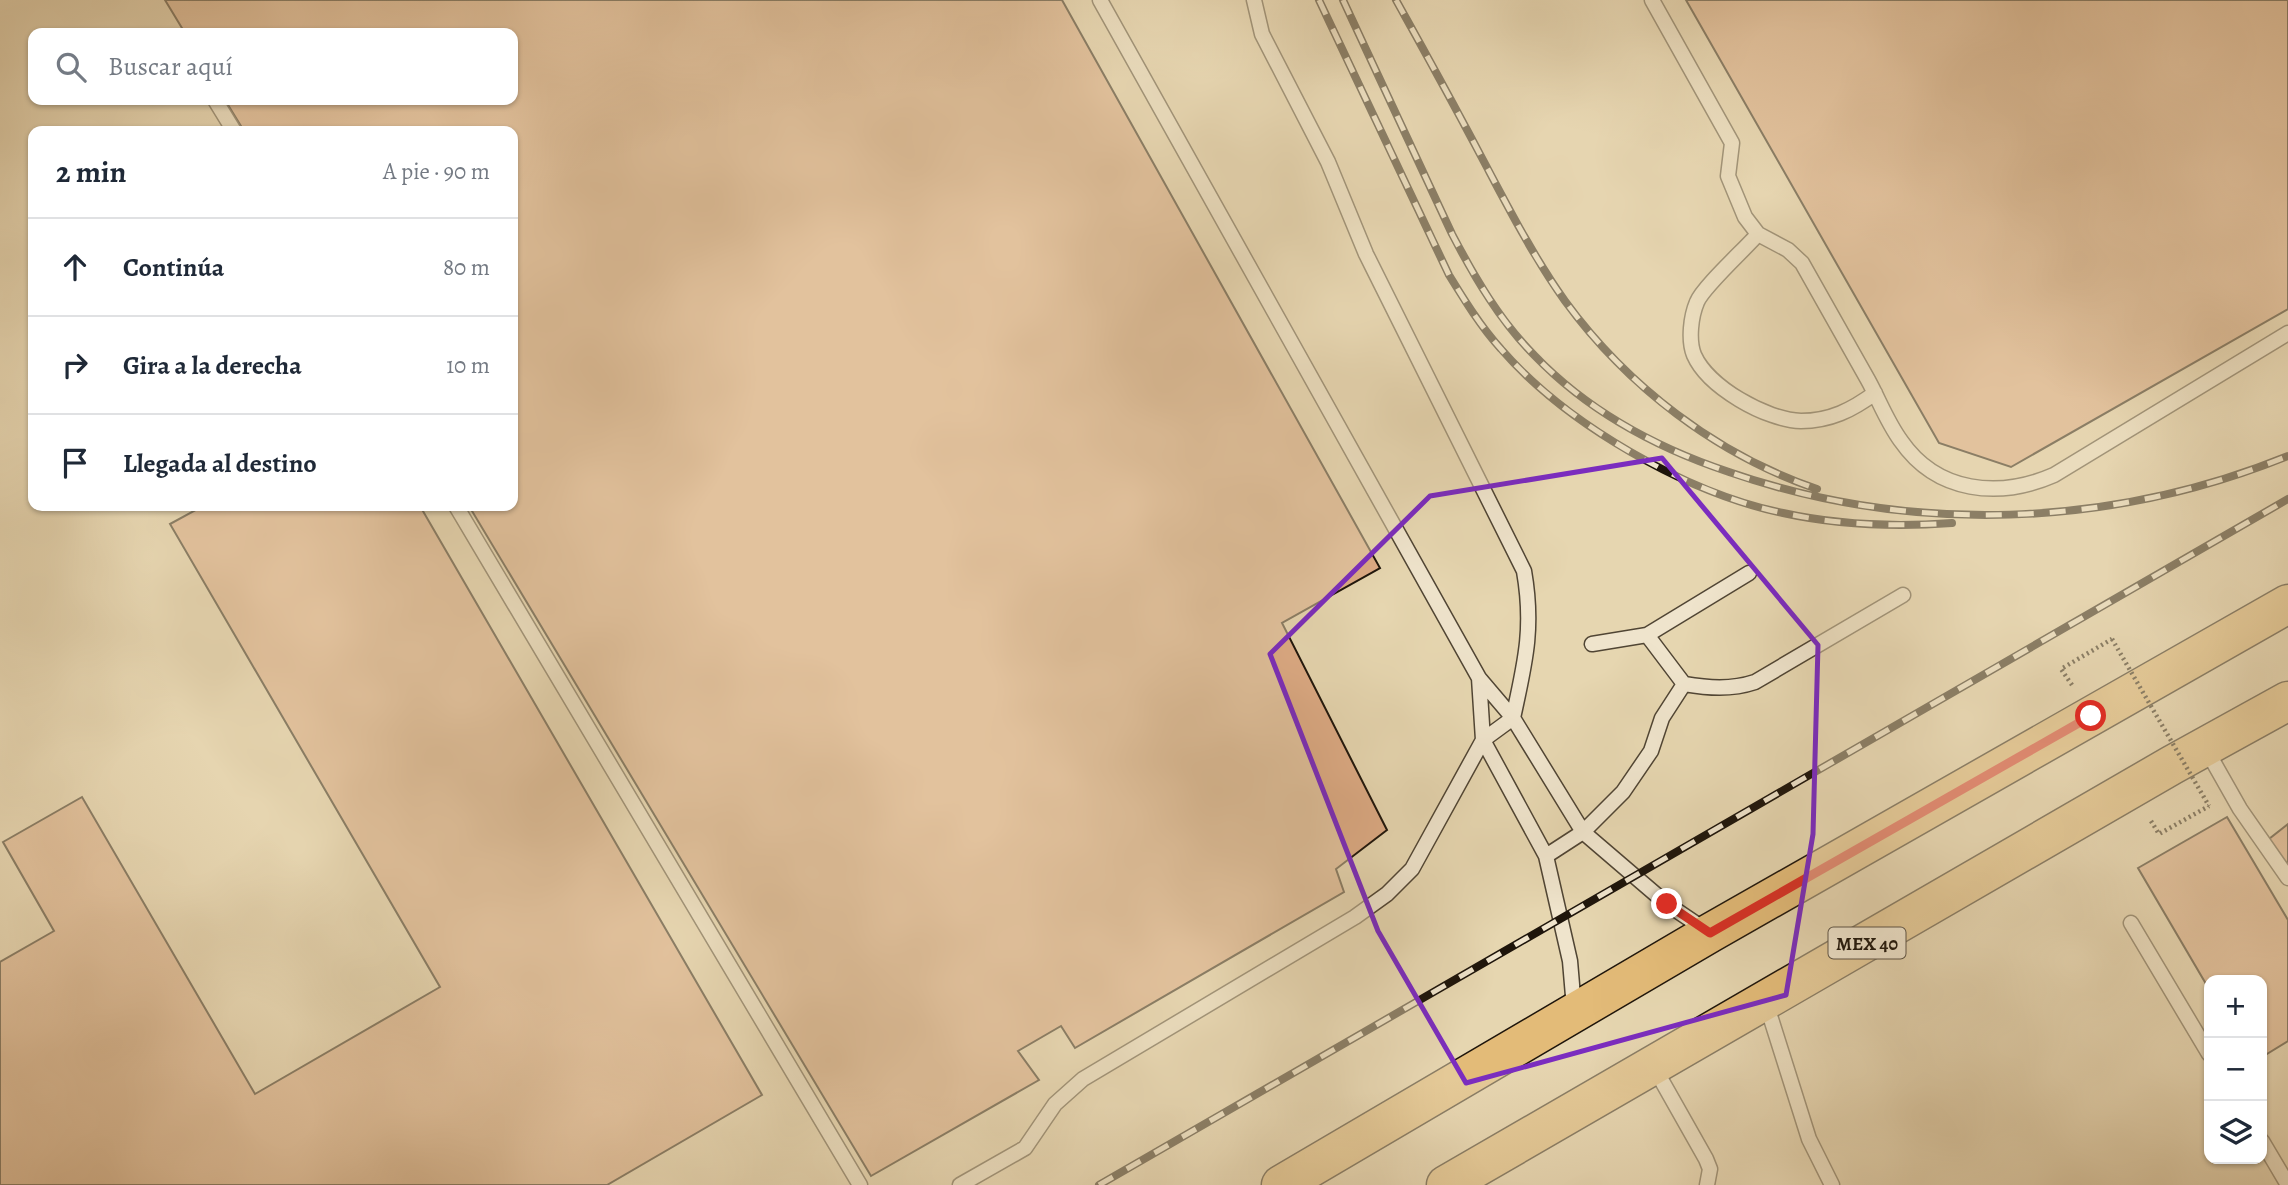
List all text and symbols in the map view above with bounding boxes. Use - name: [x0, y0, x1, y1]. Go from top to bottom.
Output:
- search box: [28, 28, 518, 105]
- icon: search: [52, 48, 90, 86]
- text: Buscar aquí: [108, 49, 233, 84]
- text: 2 min: [56, 152, 126, 192]
- text: A pie · 90 m: [383, 156, 490, 187]
- icon: ahead: [56, 248, 94, 286]
- text: Continúa: [123, 250, 224, 285]
- text: 80 m: [443, 252, 490, 283]
- icon: right: [56, 346, 94, 384]
- text: Gira a la derecha: [123, 348, 302, 383]
- text: 10 m: [446, 350, 490, 381]
- icon: arrive: [56, 444, 94, 482]
- text: Llegada al destino: [123, 446, 317, 481]
- route start: [2075, 700, 2106, 731]
- route end: [1651, 888, 1682, 919]
- road number: MEX 40: [1828, 928, 1906, 959]
- map controls: [2204, 975, 2267, 1164]
- button: +: [2204, 975, 2267, 1038]
- button: −: [2204, 1038, 2267, 1101]
- button: layers: [2204, 1101, 2267, 1164]

